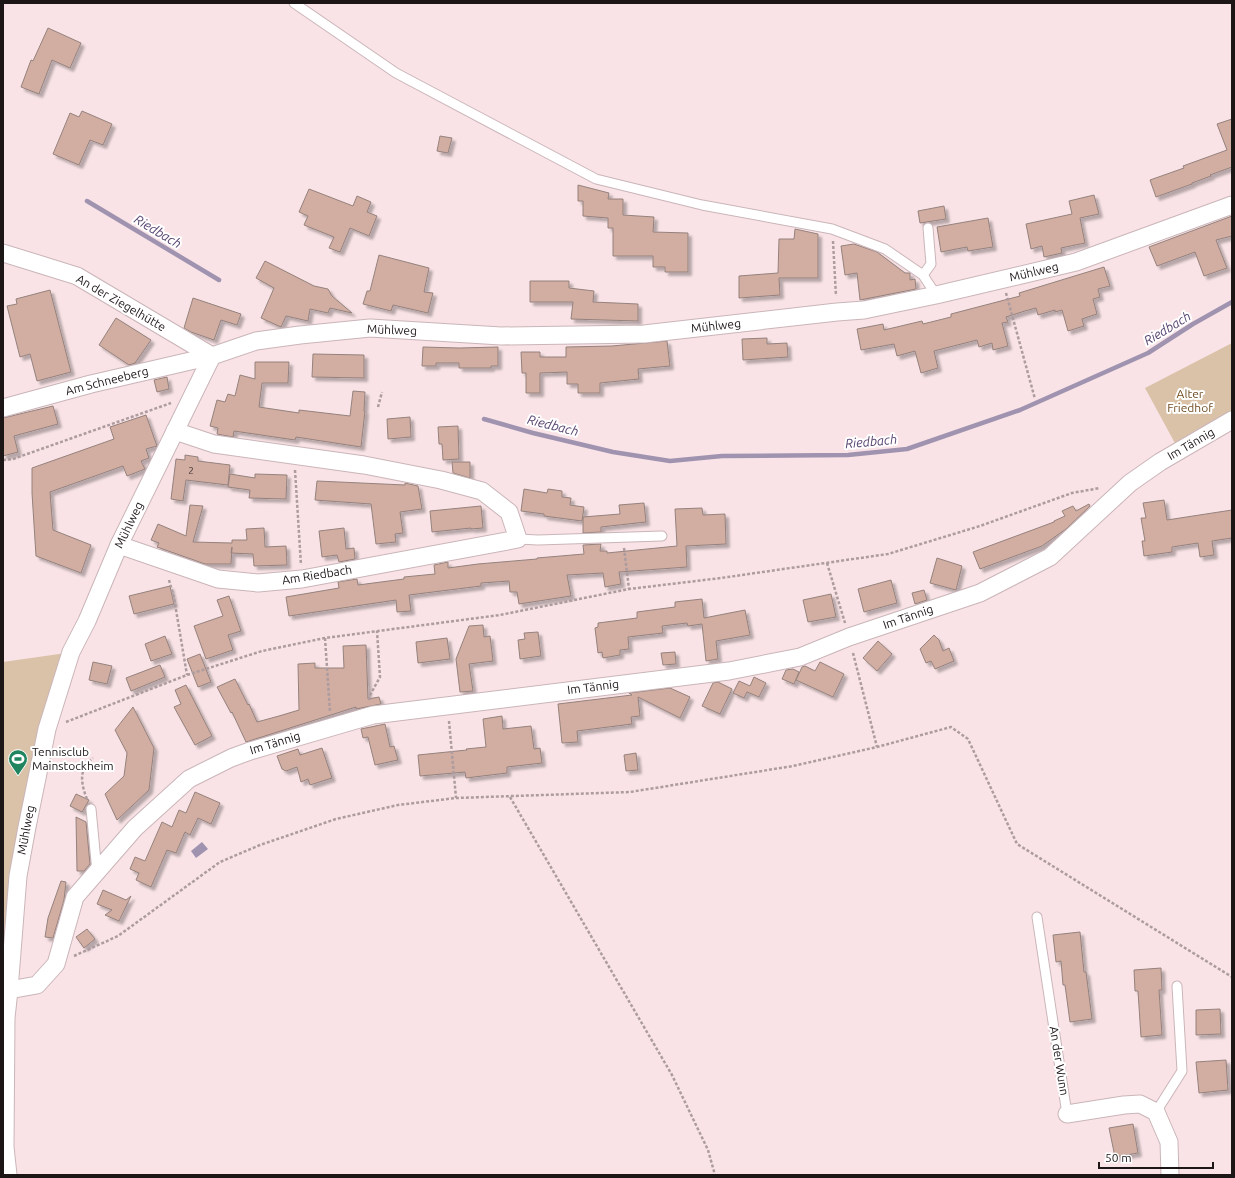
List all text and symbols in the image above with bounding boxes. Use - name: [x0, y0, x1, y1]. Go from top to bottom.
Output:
- water label: Riedbach: [132, 212, 184, 250]
- street label: Mühlweg: [1008, 260, 1060, 283]
- street label: An der Ziegelhütte: [74, 272, 168, 333]
- water label: Riedbach: [1141, 309, 1193, 347]
- street label: Mühlweg: [690, 316, 742, 335]
- street label: Mühlweg: [367, 322, 417, 337]
- street label: Am Schneeberg: [64, 364, 150, 397]
- park label: Alter Friedhof: [1167, 387, 1213, 414]
- water label: Riedbach: [526, 412, 580, 438]
- street label: Im Tännig: [1165, 425, 1217, 462]
- water label: Riedbach: [844, 432, 898, 450]
- house number: 2: [188, 465, 194, 476]
- street label: Mühlweg: [112, 499, 145, 550]
- street label: Am Riedbach: [281, 563, 353, 586]
- street label: Im Tännig: [881, 602, 935, 631]
- street label: Im Tännig: [566, 677, 620, 696]
- street label: Im Tännig: [248, 729, 302, 756]
- place label: Tennisclub Mainstockheim: [32, 745, 114, 772]
- sports icon: Tennisclub Mainstockheim: [7, 748, 29, 776]
- street label: Mühlweg: [14, 804, 37, 856]
- street label: An der Wunn: [1048, 1025, 1071, 1096]
- scale bar: [1099, 1144, 1213, 1170]
- text: 50 m: [1105, 1151, 1132, 1164]

